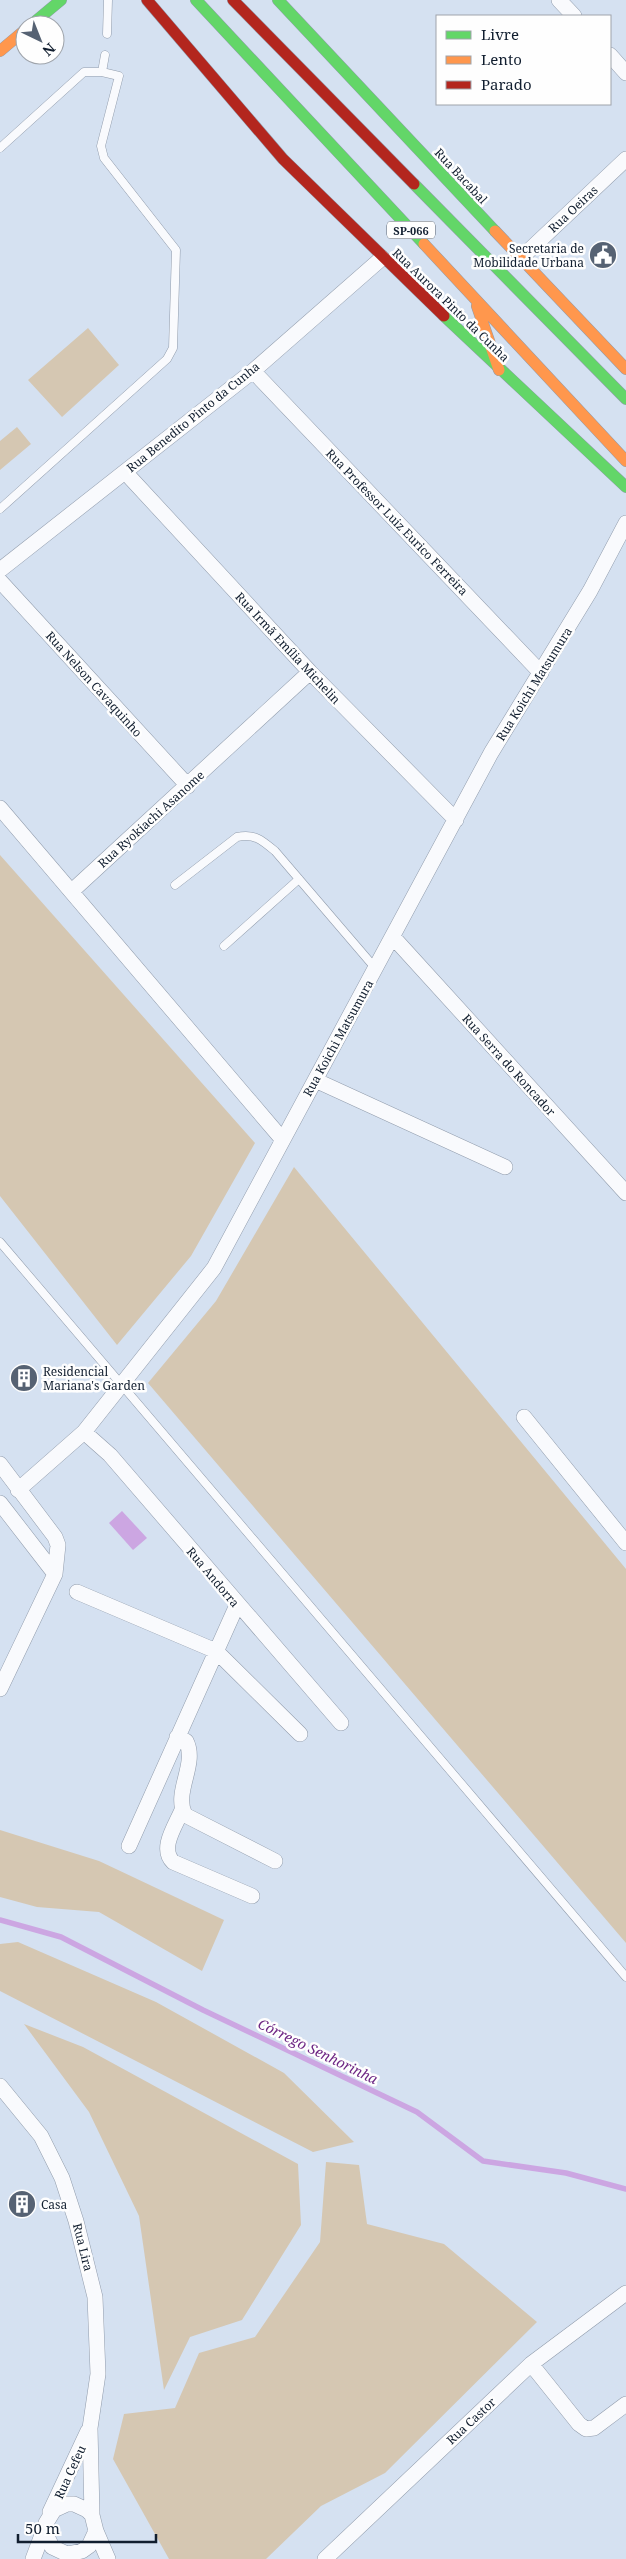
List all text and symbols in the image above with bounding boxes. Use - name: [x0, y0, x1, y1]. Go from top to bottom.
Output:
- north arrow: [15, 15, 65, 65]
- legend: [436, 15, 611, 105]
- text: Livre: [481, 24, 519, 44]
- text: N: [39, 39, 60, 61]
- text: Lento: [481, 49, 522, 69]
- text: Parado: [481, 74, 532, 94]
- street label: Rua Bacabal: [431, 144, 491, 208]
- street label: Rua Oeiras: [544, 182, 602, 236]
- road number: SP-066: [387, 222, 435, 238]
- place label: Secretaria de Mobilidade Urbana: [473, 240, 584, 271]
- public building icon: Secretaria de Mobilidade Urbana: [588, 240, 618, 270]
- street label: Rua Aurora Pinto da Cunha: [389, 245, 513, 366]
- street label: Rua Benedito Pinto da Cunha: [123, 358, 263, 476]
- street label: Rua Professor Luiz Eurico Ferreira: [322, 445, 472, 599]
- street label: Rua Irmã Emília Michelin: [232, 588, 345, 708]
- street label: Rua Koichi Matsumura: [492, 624, 576, 744]
- street label: Rua Nelson Cavaquinho: [42, 627, 146, 741]
- street label: Rua Ryokiachi Asanome: [94, 767, 208, 871]
- street label: Rua Koichi Matsumura: [299, 976, 377, 1099]
- street label: Rua Serra do Roncador: [459, 1010, 560, 1120]
- building icon: Residencial Mariana's Garden: [9, 1363, 39, 1393]
- place label: Residencial Mariana's Garden: [43, 1363, 145, 1394]
- street label: Rua Andorra: [183, 1543, 243, 1611]
- water label: Córrego Senhorinha: [255, 2014, 382, 2089]
- building icon: Casa: [7, 2189, 37, 2219]
- place label: Casa: [41, 2196, 68, 2213]
- street label: Rua Lira: [69, 2221, 97, 2273]
- street label: Rua Castor: [443, 2394, 500, 2448]
- street label: Rua Cefeu: [50, 2442, 90, 2502]
- scale bar: [18, 2512, 155, 2544]
- text: 50 m: [25, 2518, 60, 2538]

